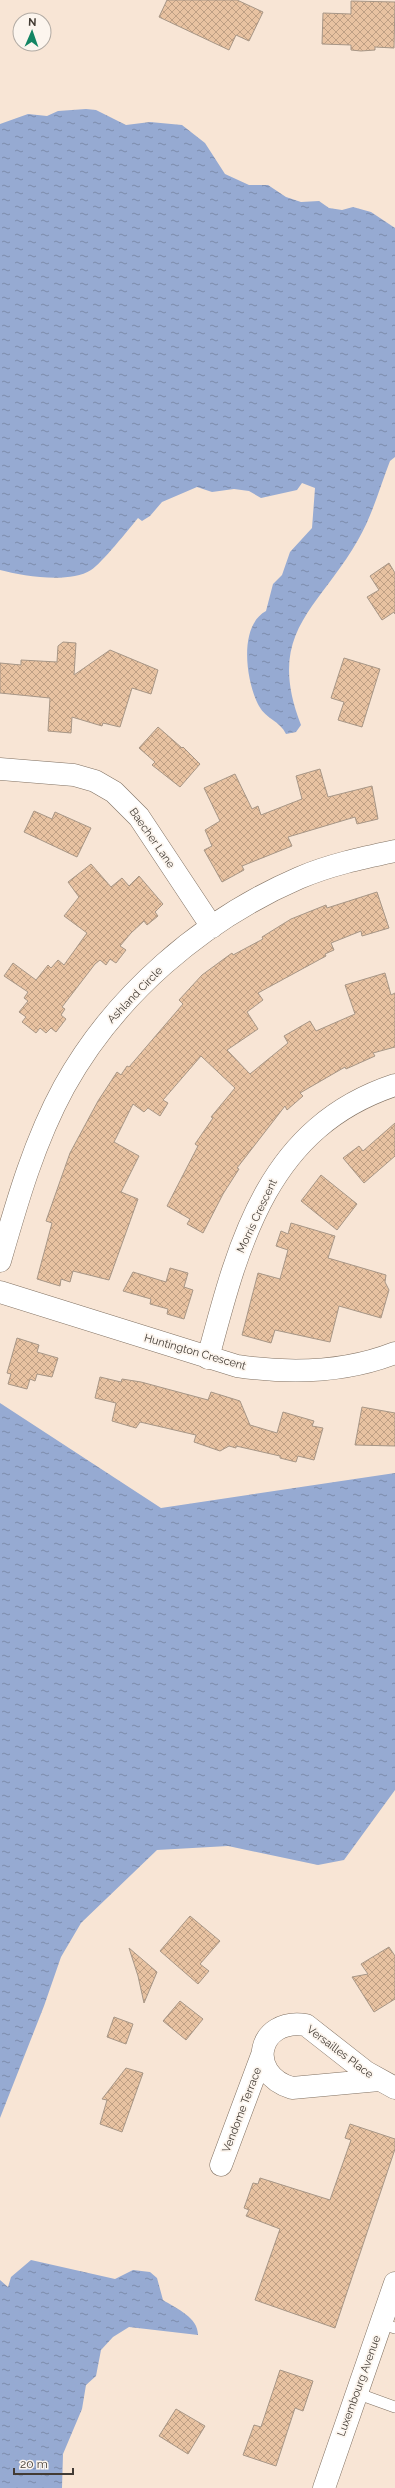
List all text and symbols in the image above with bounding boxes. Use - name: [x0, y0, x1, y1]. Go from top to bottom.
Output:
- north arrow: [12, 12, 52, 52]
- text: N: [28, 16, 37, 29]
- street label: Baecher Lane: [126, 805, 178, 871]
- street label: Ashland Circle: [105, 964, 165, 1026]
- street label: Morris Crescent: [234, 1177, 280, 1255]
- street label: Huntington Crescent: [143, 1331, 248, 1373]
- street label: Versailles Place: [304, 2023, 376, 2081]
- street label: Vendome Terrace: [220, 2065, 264, 2154]
- street label: Luxembourg Avenue: [335, 2333, 383, 2438]
- scale bar: [14, 2450, 73, 2476]
- text: 20 m: [20, 2457, 48, 2471]

